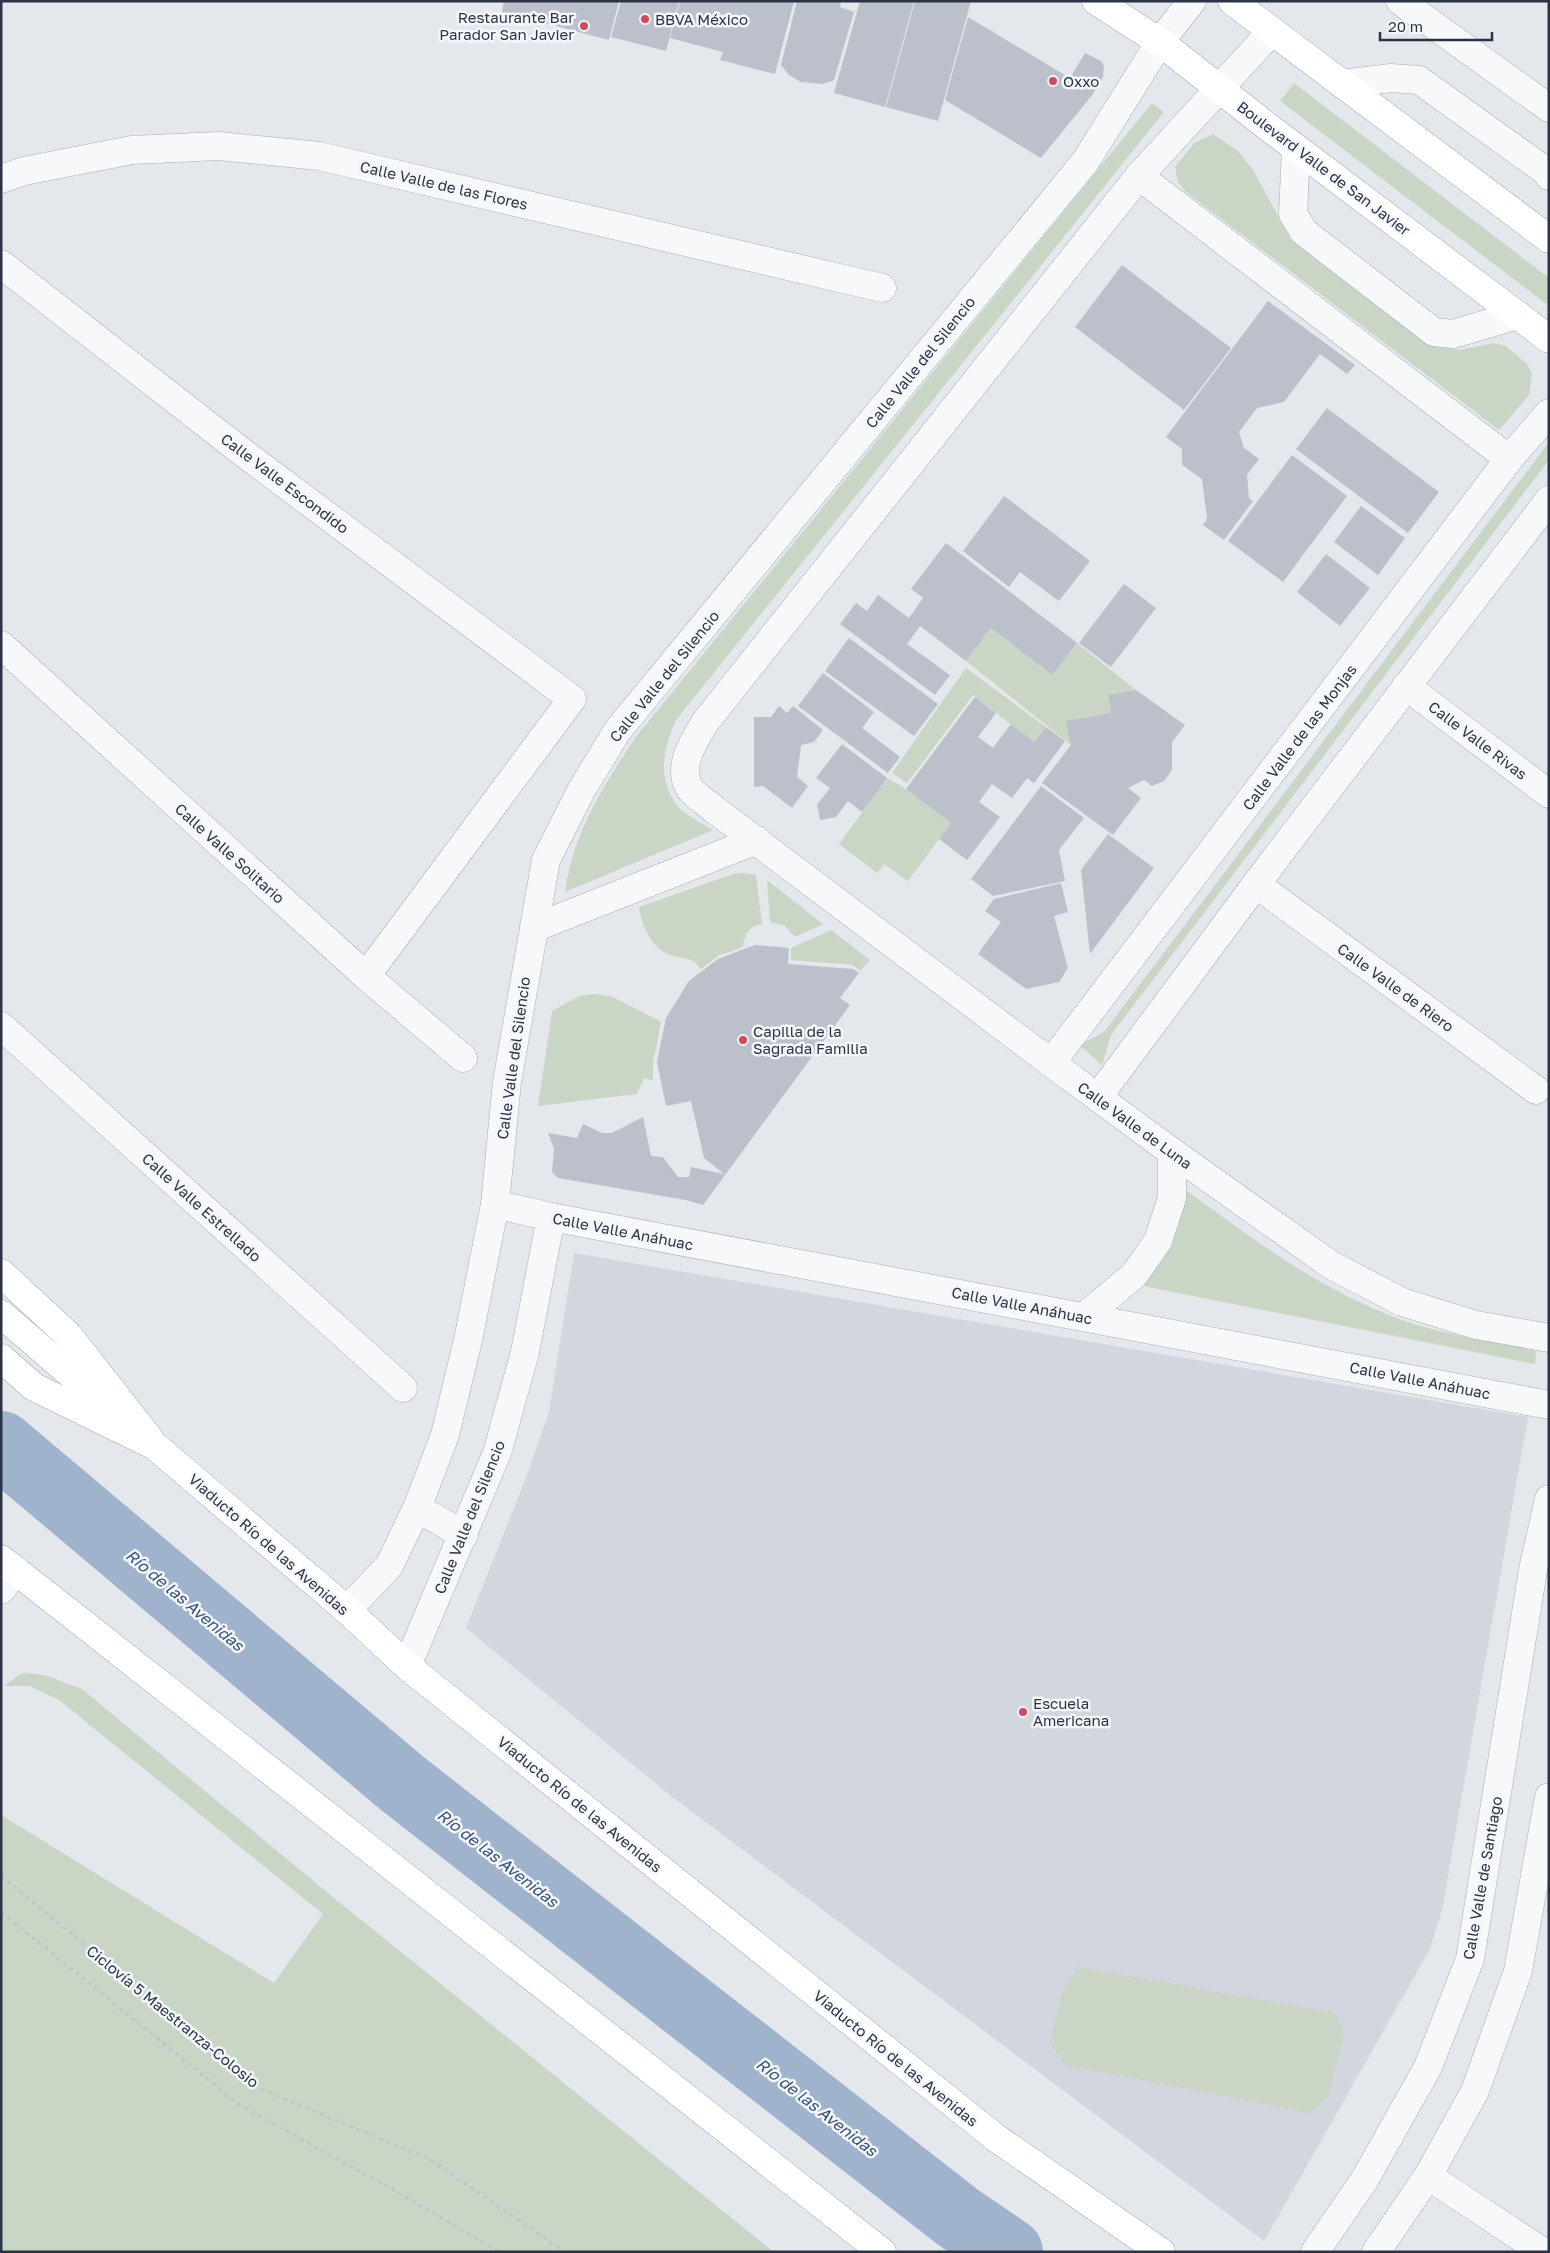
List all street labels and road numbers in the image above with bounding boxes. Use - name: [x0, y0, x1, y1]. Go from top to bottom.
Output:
- street label: Boulevard Valle de San Javier: [1234, 97, 1414, 239]
- street label: Calle Valle de las Flores: [358, 157, 530, 213]
- street label: Calle Valle del Silencio: [861, 293, 979, 431]
- street label: Calle Valle Escondido: [218, 429, 352, 537]
- street label: Calle Valle del Silencio: [605, 607, 723, 745]
- street label: Calle Valle de las Monjas: [1238, 660, 1360, 814]
- street label: Calle Valle Rivas: [1425, 697, 1531, 783]
- street label: Calle Valle Solitario: [172, 799, 288, 907]
- street label: Calle Valle de Riero: [1334, 939, 1458, 1035]
- street label: Calle Valle del Silencio: [493, 976, 533, 1140]
- street label: Calle Valle de Luna: [1074, 1078, 1196, 1172]
- street label: Calle Valle Estrellado: [139, 1149, 265, 1265]
- street label: Calle Valle Anáhuac: [551, 1209, 695, 1253]
- street label: Calle Valle Anáhuac: [950, 1283, 1094, 1327]
- street label: Calle Valle Anáhuac: [1348, 1358, 1492, 1402]
- street label: Calle Valle del Silencio: [430, 1438, 508, 1596]
- street label: Viaducto Río de las Avenidas: [185, 1470, 353, 1618]
- street label: Viaducto Río de las Avenidas: [494, 1732, 666, 1876]
- street label: Calle Valle de Santiago: [1459, 1795, 1505, 1961]
- street label: Ciclovía 5 Maestranza-Colosio: [83, 1941, 263, 2091]
- street label: Viaducto Río de las Avenidas: [810, 1986, 982, 2130]

